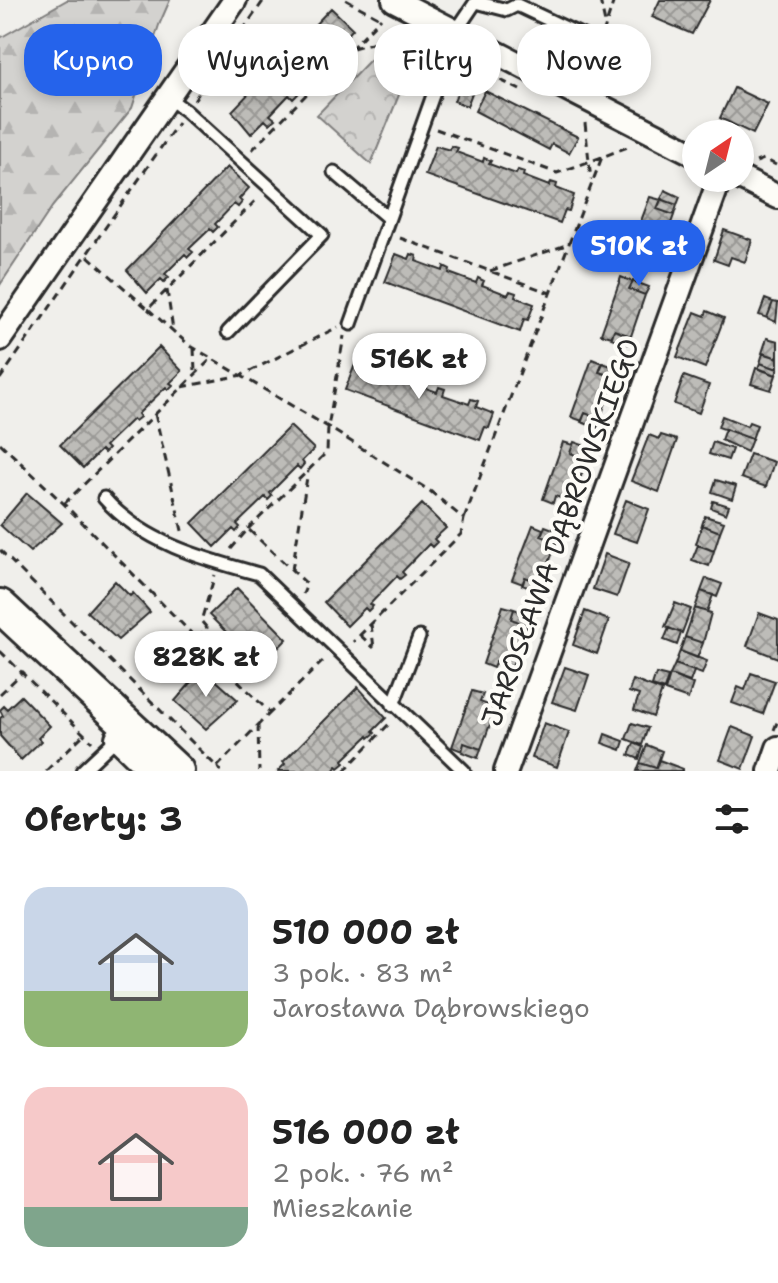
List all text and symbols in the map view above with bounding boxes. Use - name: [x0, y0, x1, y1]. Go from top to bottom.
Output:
- chip: Kupno: [24, 24, 162, 96]
- chip: Wynajem: [178, 24, 358, 96]
- chip: Filtry: [374, 24, 501, 96]
- chip: Nowe: [517, 24, 651, 96]
- north arrow: [682, 120, 754, 192]
- map controls: [682, 120, 754, 192]
- pin: 510K zł: [565, 220, 713, 288]
- text: 510K zł: [590, 228, 688, 263]
- pin: 516K zł: [345, 333, 493, 401]
- street label: JAROSŁAWA DĄBROWSKIEGO: [472, 333, 648, 731]
- text: 516K zł: [370, 341, 468, 376]
- pin: 828K zł: [132, 631, 280, 699]
- text: 828K zł: [153, 639, 259, 674]
- text: Oferty: 3: [24, 796, 183, 842]
- icon: filters: [710, 797, 754, 841]
- text: 510 000 zł: [272, 909, 459, 955]
- icon: home: [88, 919, 184, 1015]
- text: 3 pok. · 83 m²: [272, 955, 453, 990]
- text: Jarosława Dąbrowskiego: [272, 990, 590, 1025]
- text: 516 000 zł: [272, 1109, 459, 1155]
- icon: home: [88, 1119, 184, 1215]
- text: 2 pok. · 76 m²: [272, 1155, 454, 1190]
- text: Mieszkanie: [272, 1190, 413, 1225]

